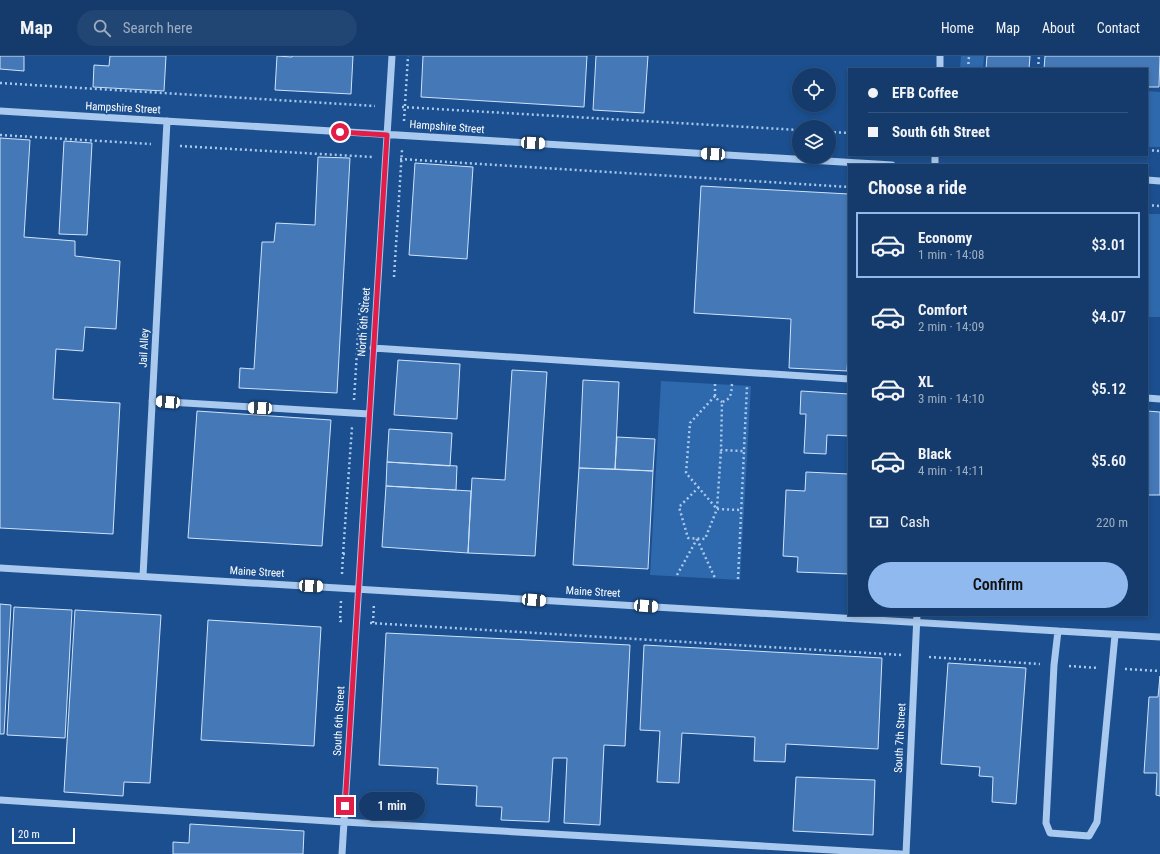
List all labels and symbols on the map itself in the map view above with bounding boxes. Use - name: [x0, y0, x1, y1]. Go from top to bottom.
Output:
- street label: Hampshire Street: [85, 100, 161, 116]
- street label: Hampshire Street: [409, 118, 485, 136]
- route start: [331, 123, 349, 141]
- car: [521, 136, 545, 150]
- car: [701, 147, 725, 161]
- street label: North 6th Street: [355, 287, 373, 357]
- street label: Jail Alley: [136, 328, 152, 368]
- car: [156, 395, 180, 409]
- car: [248, 401, 272, 415]
- street label: Maine Street: [229, 564, 285, 580]
- car: [299, 579, 323, 593]
- street label: Maine Street: [565, 584, 621, 600]
- car: [522, 593, 546, 607]
- car: [634, 599, 658, 613]
- street label: South 6th Street: [331, 686, 347, 756]
- street label: South 7th Street: [892, 703, 908, 773]
- callout: 1 min: [359, 792, 425, 820]
- route end: [336, 797, 354, 815]
- scale bar: [12, 826, 75, 845]

